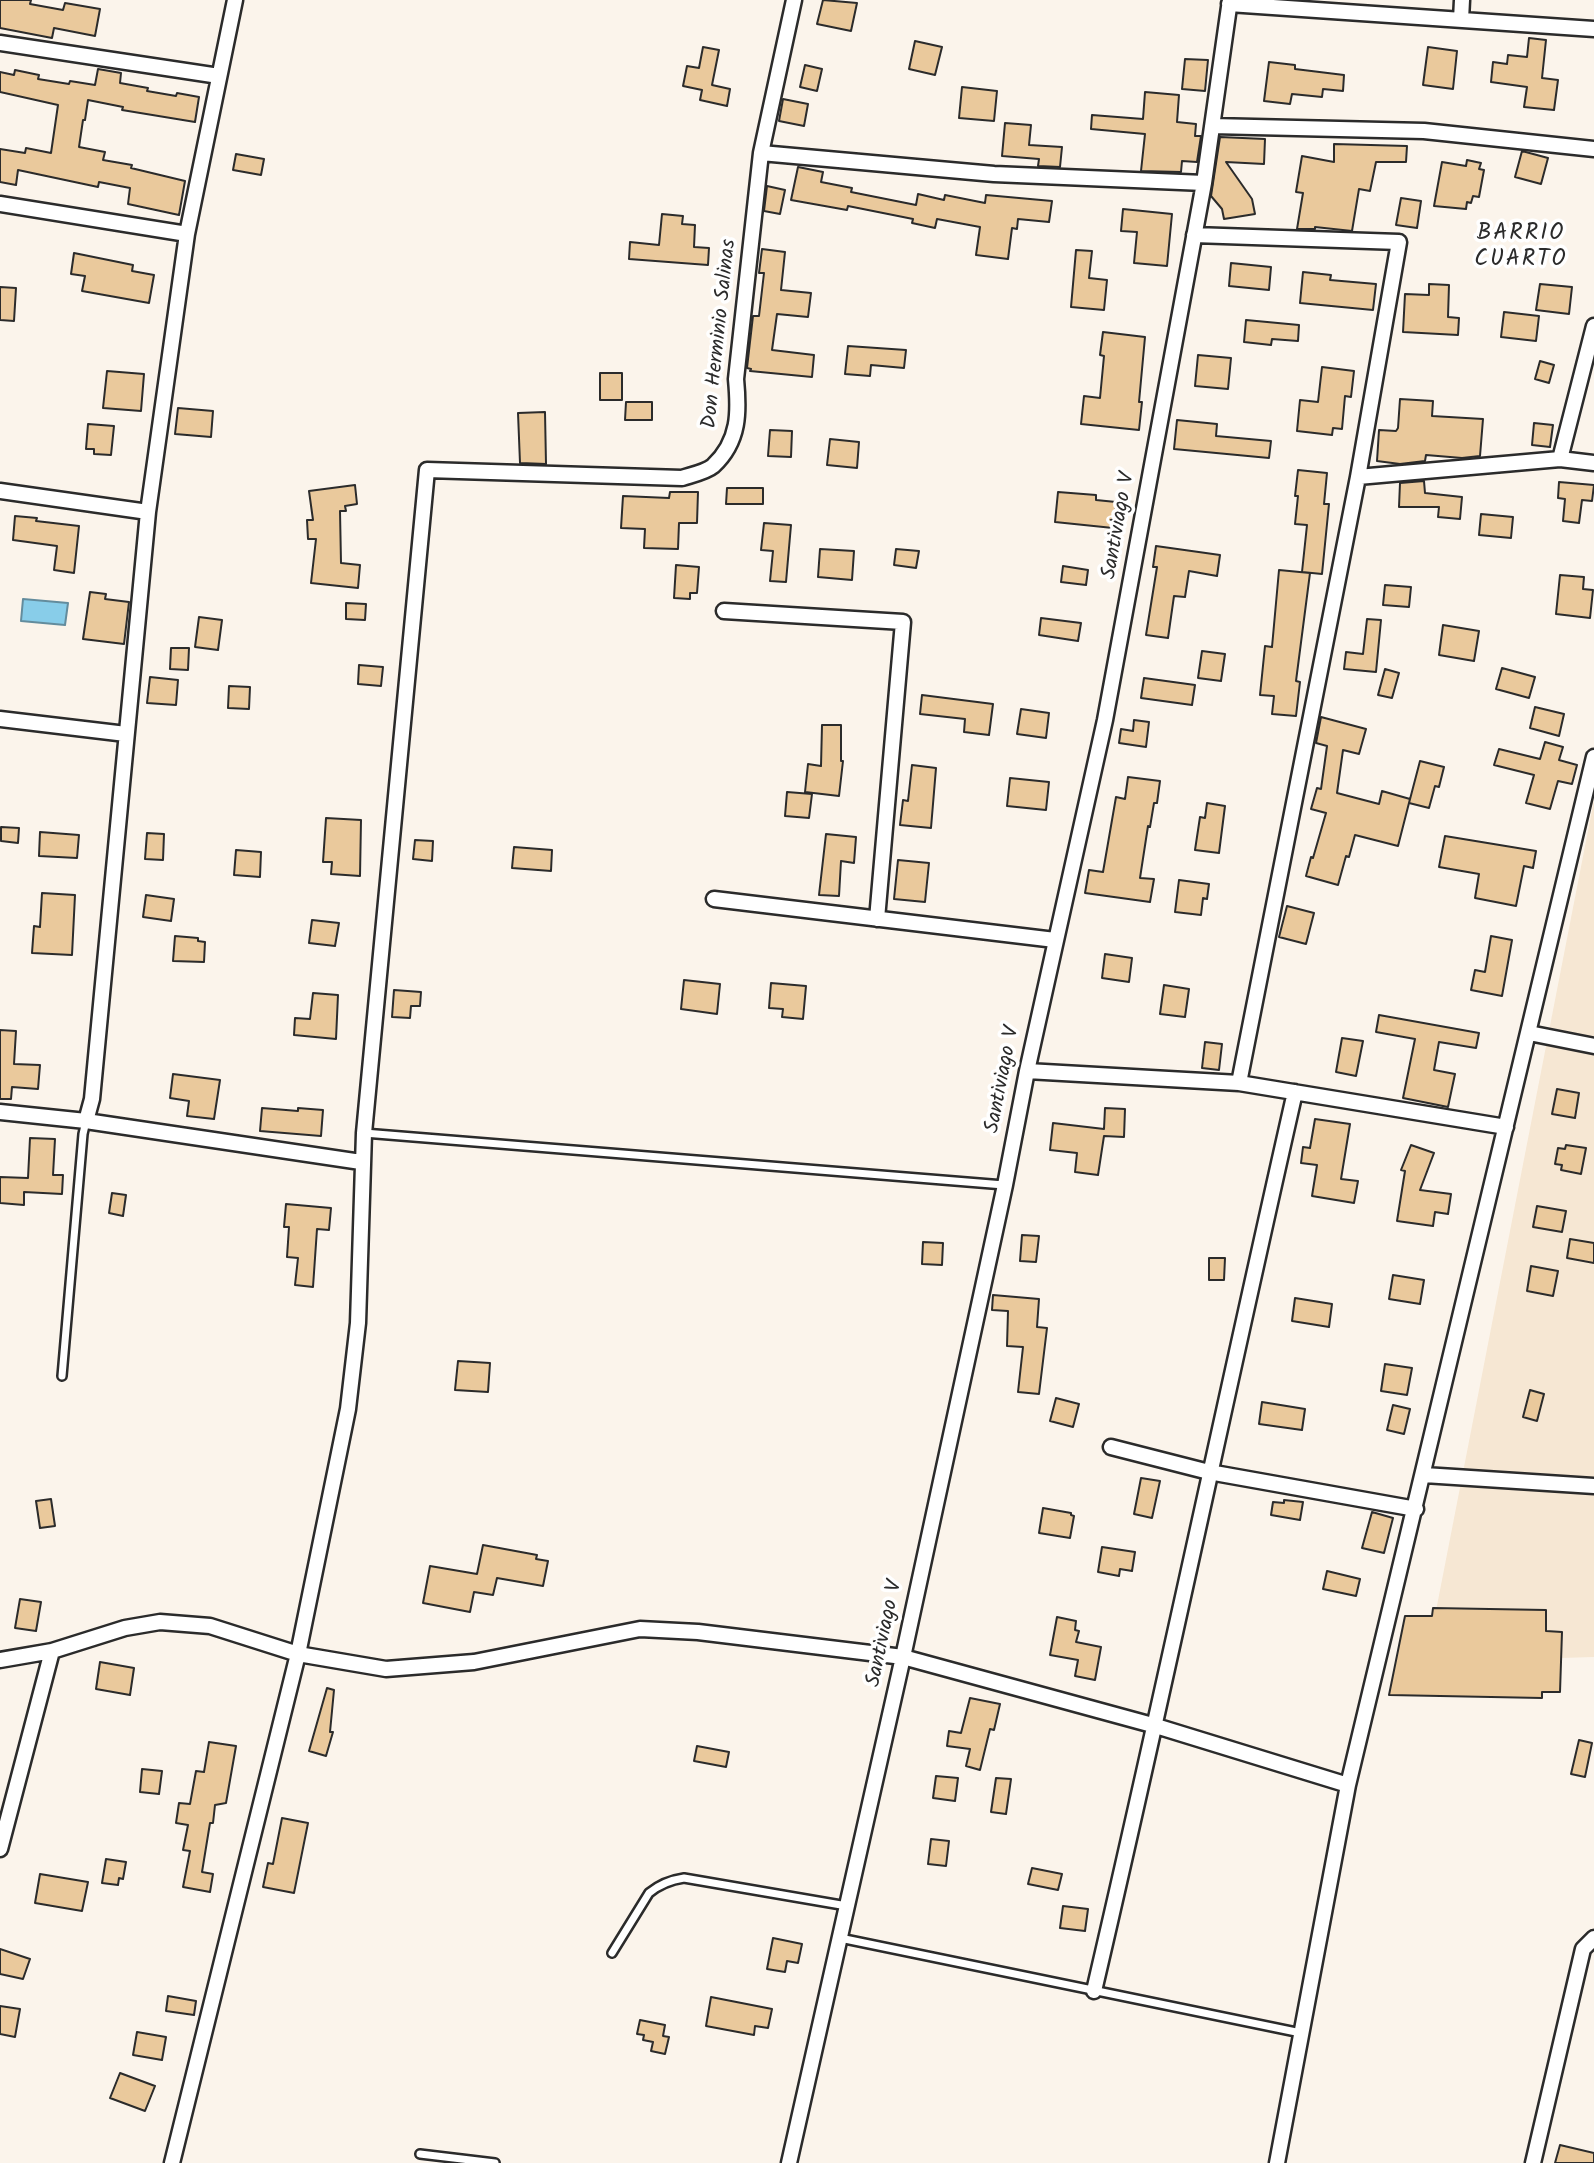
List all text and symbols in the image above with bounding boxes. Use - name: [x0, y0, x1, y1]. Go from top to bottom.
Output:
- district label: BARRIO CUARTO: [1475, 221, 1567, 275]
- street label: Don Herminio Salinas: [699, 238, 743, 430]
- street label: Santiviago V: [1098, 471, 1142, 581]
- street label: Santiviago V: [981, 1025, 1027, 1135]
- street label: Santiviago V: [862, 1579, 910, 1689]

